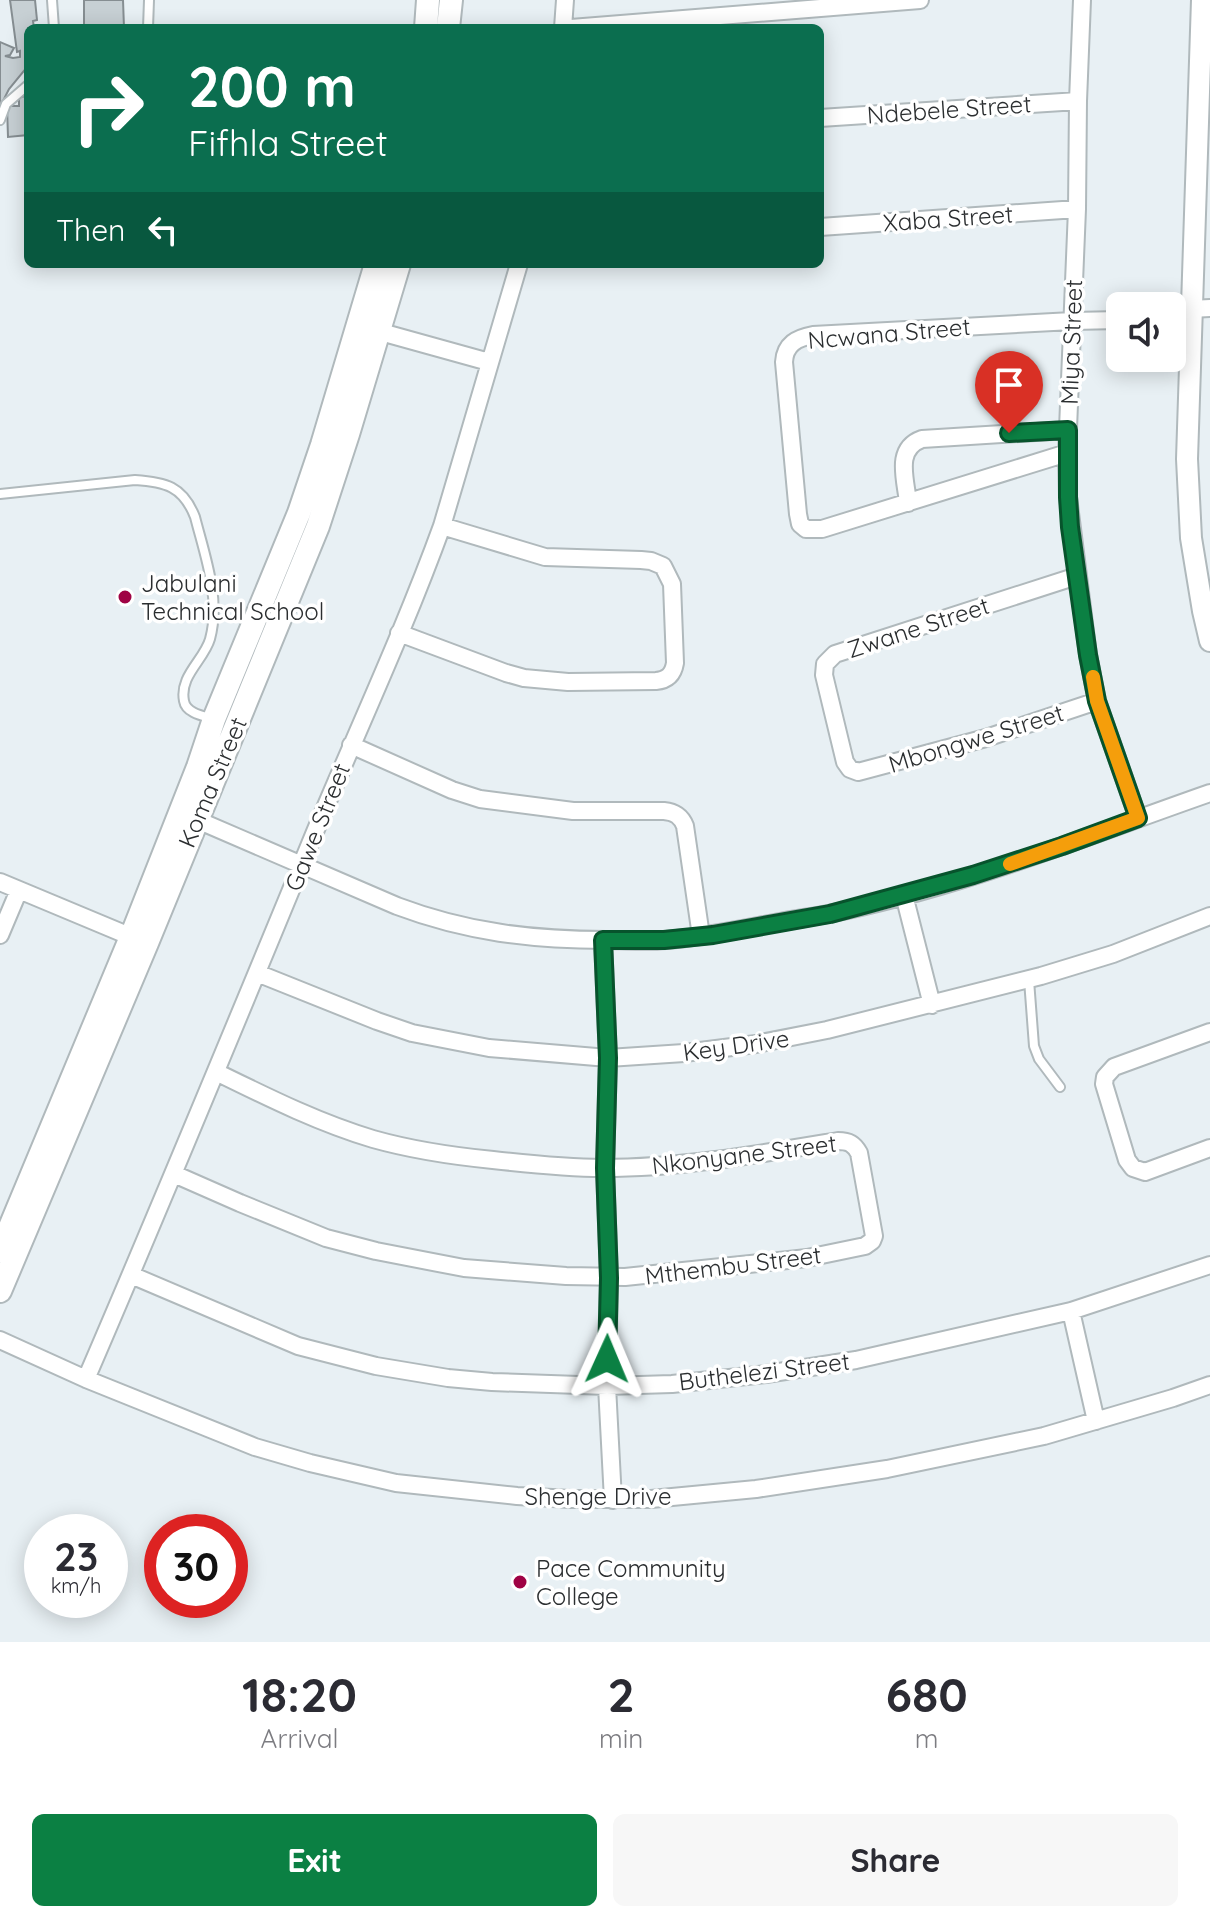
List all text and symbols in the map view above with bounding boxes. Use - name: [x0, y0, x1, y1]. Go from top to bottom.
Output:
- text: 200 m: [188, 51, 356, 121]
- icon: right: [56, 56, 160, 160]
- street label: Ndebele Street: [866, 88, 1032, 130]
- text: Fifhla Street: [188, 120, 388, 165]
- street label: Xaba Street: [882, 198, 1014, 238]
- icon: left: [141, 208, 185, 252]
- text: Then: [56, 211, 125, 249]
- street label: Miya Street: [1054, 279, 1088, 405]
- map controls: [1106, 292, 1186, 372]
- button: sound: [1106, 292, 1186, 372]
- street label: Ncwana Street: [806, 311, 972, 355]
- pin: [975, 351, 1043, 433]
- icon: arrive: [987, 363, 1031, 407]
- place label: Jabulani Technical School: [141, 568, 324, 626]
- marker: Jabulani Technical School: [116, 588, 134, 606]
- street label: Zwane Street: [843, 590, 993, 664]
- street label: Mbongwe Street: [885, 697, 1067, 779]
- street label: Koma Street: [171, 712, 253, 852]
- street label: Gawe Street: [278, 759, 356, 895]
- street label: Key Drive: [681, 1023, 791, 1067]
- street label: Nkonyane Street: [650, 1128, 838, 1180]
- street label: Mthembu Street: [643, 1239, 823, 1291]
- position arrow: [565, 1317, 649, 1401]
- street label: Buthelezi Street: [677, 1346, 851, 1396]
- street label: Shenge Drive: [525, 1481, 671, 1511]
- speed limit sign: 30: [144, 1514, 248, 1618]
- text: 23: [54, 1531, 98, 1581]
- place label: Pace Community College: [536, 1553, 726, 1611]
- text: km/h: [51, 1573, 101, 1598]
- marker: Pace Community College: [511, 1573, 529, 1591]
- text: 18:20: [242, 1664, 357, 1724]
- text: 2: [608, 1664, 635, 1724]
- text: 680: [886, 1664, 968, 1724]
- text: Arrival: [261, 1722, 338, 1755]
- text: min: [599, 1722, 643, 1755]
- text: m: [915, 1722, 939, 1755]
- button: Exit: [32, 1814, 597, 1906]
- button: Share: [613, 1814, 1178, 1906]

